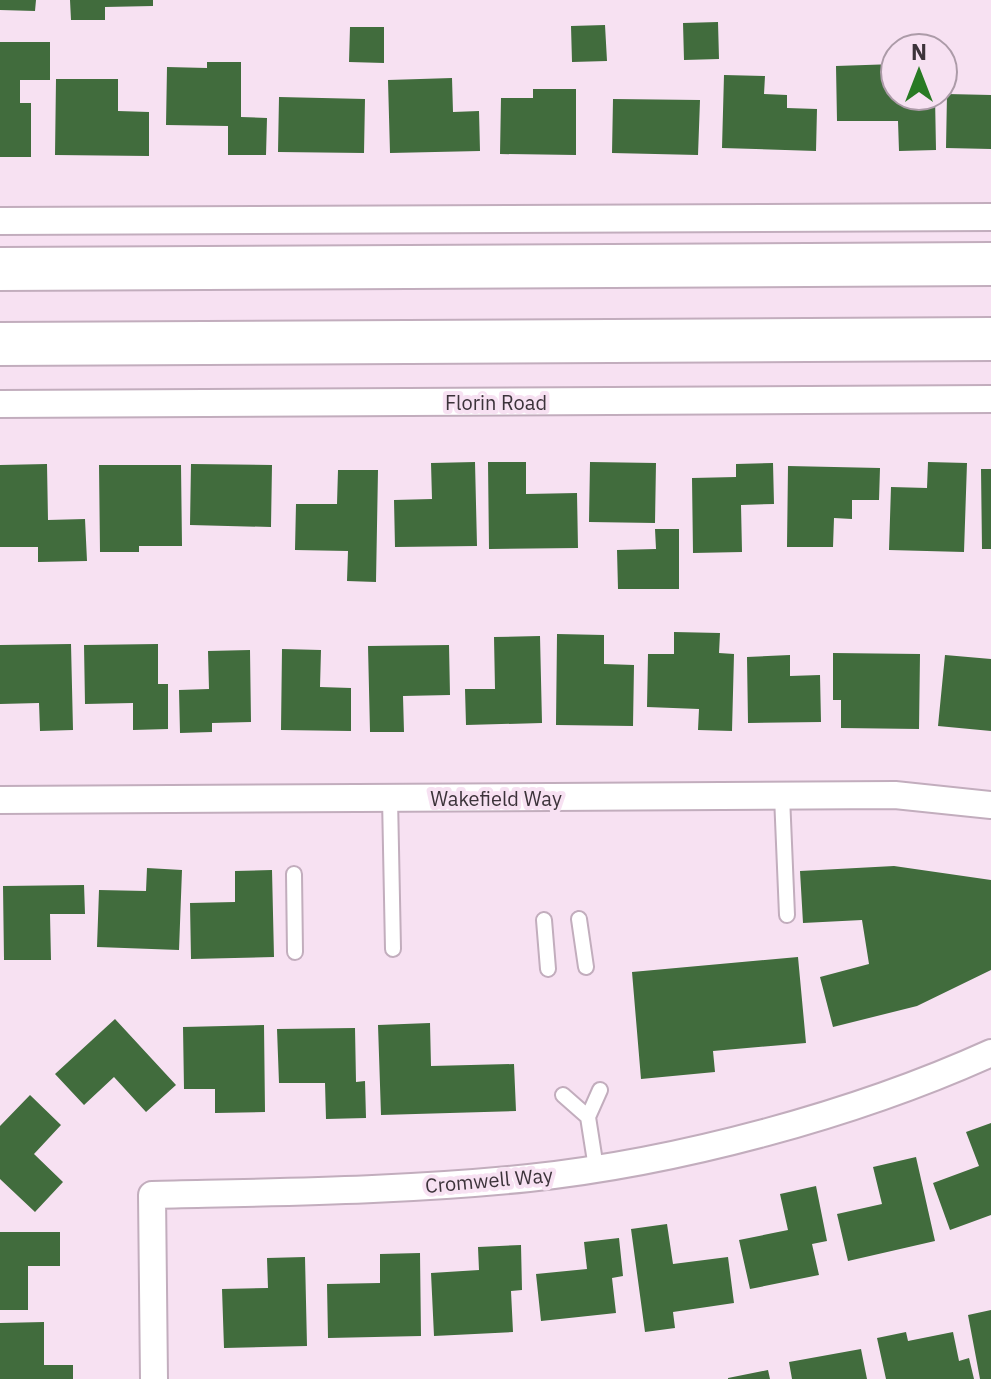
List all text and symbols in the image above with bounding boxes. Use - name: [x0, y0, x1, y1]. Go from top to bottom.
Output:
- north arrow: [879, 32, 959, 112]
- text: N: [911, 37, 927, 66]
- street label: Florin Road: [445, 389, 547, 416]
- street label: Wakefield Way: [430, 785, 562, 812]
- street label: Cromwell Way: [424, 1161, 554, 1199]

